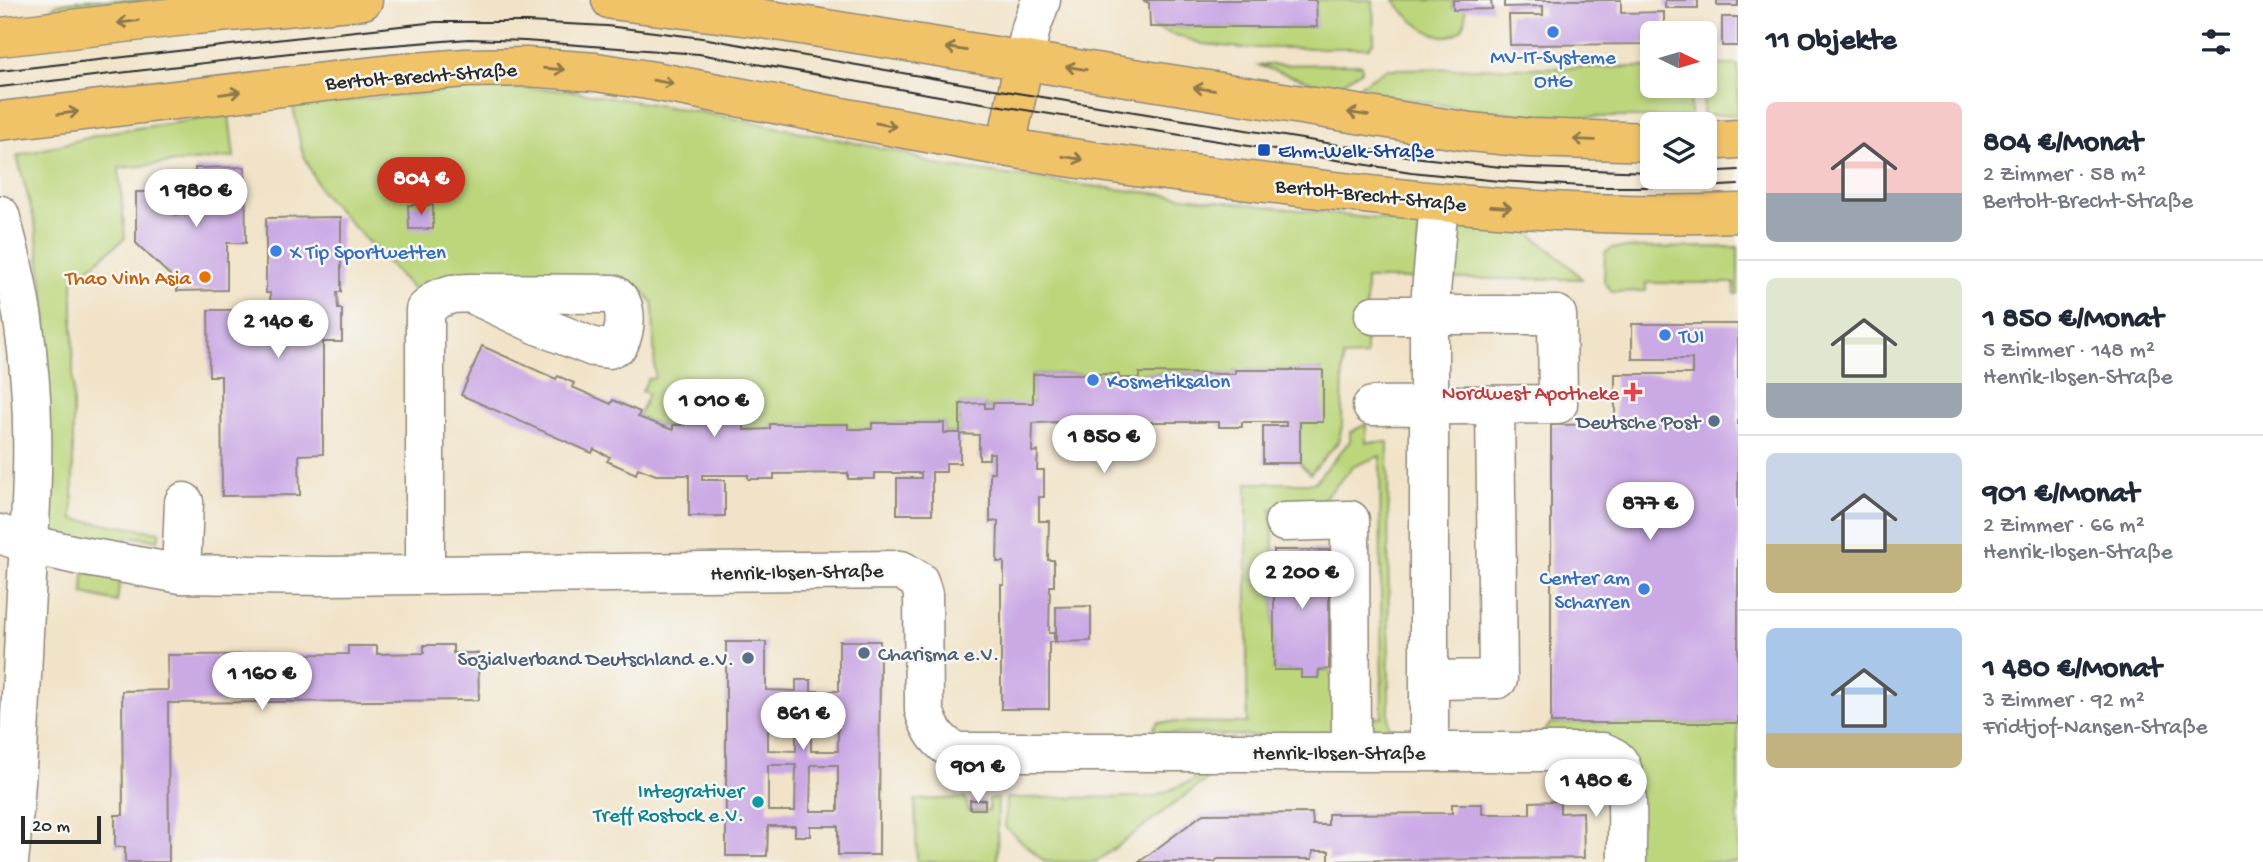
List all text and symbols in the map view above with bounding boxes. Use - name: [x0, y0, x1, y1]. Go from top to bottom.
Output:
- one-way arrow: [117, 16, 140, 29]
- north arrow: [1640, 21, 1717, 98]
- map controls: [1640, 21, 1717, 189]
- icon: filters: [2197, 23, 2235, 61]
- marker: MV-IT-Systeme OHG: [1545, 24, 1561, 40]
- text: 11 Objekte: [1766, 25, 1897, 60]
- one-way arrow: [945, 43, 968, 56]
- place label: MV-IT-Systeme OHG: [1490, 47, 1617, 96]
- street label: Bertolt-Brecht-Straße: [324, 59, 519, 98]
- one-way arrow: [1065, 61, 1087, 74]
- one-way arrow: [543, 63, 565, 76]
- one-way arrow: [651, 76, 674, 90]
- one-way arrow: [1193, 82, 1216, 95]
- one-way arrow: [218, 87, 241, 100]
- one-way arrow: [56, 106, 79, 119]
- one-way arrow: [1347, 107, 1370, 120]
- button: layers: [1640, 112, 1717, 189]
- one-way arrow: [875, 119, 897, 132]
- text: 804 €/Monat: [1983, 127, 2142, 162]
- icon: home: [1822, 130, 1906, 214]
- one-way arrow: [1573, 133, 1596, 146]
- place label: Ehm-Welk-Straße: [1278, 141, 1435, 166]
- marker: Ehm-Welk-Straße: [1256, 142, 1272, 158]
- one-way arrow: [1061, 152, 1084, 165]
- pin: 804 €: [372, 158, 470, 217]
- text: 2 Zimmer · 58 m²: [1983, 162, 2146, 189]
- text: 804 €: [393, 166, 449, 193]
- pin: 1 980 €: [131, 170, 261, 229]
- street label: Bertolt-Brecht-Straße: [1273, 175, 1469, 220]
- text: 1 980 €: [160, 178, 232, 205]
- text: Bertolt-Brecht-Straße: [1983, 189, 2193, 216]
- one-way arrow: [1489, 201, 1512, 214]
- place label: X Tip Sportwetten: [289, 242, 446, 267]
- marker: X Tip Sportwetten: [268, 243, 284, 259]
- place label: Thao Vinh Asia: [64, 268, 192, 293]
- marker: Thao Vinh Asia: [197, 269, 213, 285]
- pin: 2 140 €: [213, 300, 343, 360]
- text: 1 850 €/Monat: [1983, 303, 2163, 338]
- icon: home: [1822, 306, 1906, 390]
- text: 2 140 €: [243, 309, 313, 336]
- place label: TUI: [1678, 326, 1704, 351]
- marker: TUI: [1657, 327, 1673, 343]
- text: 5 Zimmer · 148 m²: [1983, 338, 2155, 365]
- text: Henrik-Ibsen-Straße: [1983, 365, 2173, 392]
- place label: Kosmetiksalon: [1107, 371, 1230, 396]
- marker: Kosmetiksalon: [1085, 372, 1101, 388]
- pin: 1 010 €: [649, 380, 779, 439]
- place label: Nordwest Apotheke: [1442, 383, 1620, 408]
- marker: Nordwest Apotheke: [1625, 384, 1641, 400]
- text: 1 010 €: [679, 388, 749, 415]
- place label: Deutsche Post: [1574, 412, 1702, 437]
- marker: Deutsche Post: [1706, 413, 1722, 429]
- pin: 1 850 €: [1039, 416, 1169, 475]
- text: 1 850 €: [1068, 424, 1140, 451]
- text: 901 €/Monat: [1983, 478, 2139, 513]
- icon: home: [1822, 481, 1906, 565]
- pin: 877 €: [1601, 482, 1699, 542]
- text: 877 €: [1622, 491, 1678, 518]
- text: 2 Zimmer · 66 m²: [1983, 513, 2145, 540]
- text: Henrik-Ibsen-Straße: [1983, 540, 2173, 567]
- pin: 2 200 €: [1237, 552, 1367, 611]
- street label: Henrik-Ibsen-Straße: [710, 560, 885, 589]
- text: 2 200 €: [1265, 560, 1339, 587]
- place label: Center am Scharren: [1539, 568, 1630, 617]
- marker: Center am Scharren: [1636, 581, 1652, 597]
- place label: Charisma e.V.: [878, 644, 999, 669]
- marker: Charisma e.V.: [856, 645, 872, 661]
- place label: Sozialverband Deutschland e.V.: [457, 649, 734, 674]
- marker: Sozialverband Deutschland e.V.: [740, 650, 756, 666]
- pin: 1 160 €: [197, 652, 327, 712]
- text: 1 480 €/Monat: [1983, 653, 2162, 688]
- icon: home: [1822, 656, 1906, 740]
- text: 1 160 €: [228, 661, 296, 688]
- text: 3 Zimmer · 92 m²: [1983, 688, 2145, 715]
- pin: 861 €: [754, 692, 852, 752]
- text: 861 €: [777, 701, 829, 728]
- text: Fridtjof-Nansen-Straße: [1983, 715, 2208, 742]
- street label: Henrik-Ibsen-Straße: [1252, 743, 1427, 768]
- pin: 901 €: [929, 746, 1027, 805]
- text: 901 €: [951, 754, 1005, 781]
- pin: 1 480 €: [1531, 760, 1661, 819]
- text: 1 480 €: [1561, 768, 1631, 795]
- place label: Integrativer Treff Rostock e.V.: [593, 781, 746, 830]
- marker: Integrativer Treff Rostock e.V.: [750, 794, 766, 810]
- scale bar: [21, 813, 102, 845]
- text: 20 m: [32, 816, 70, 839]

